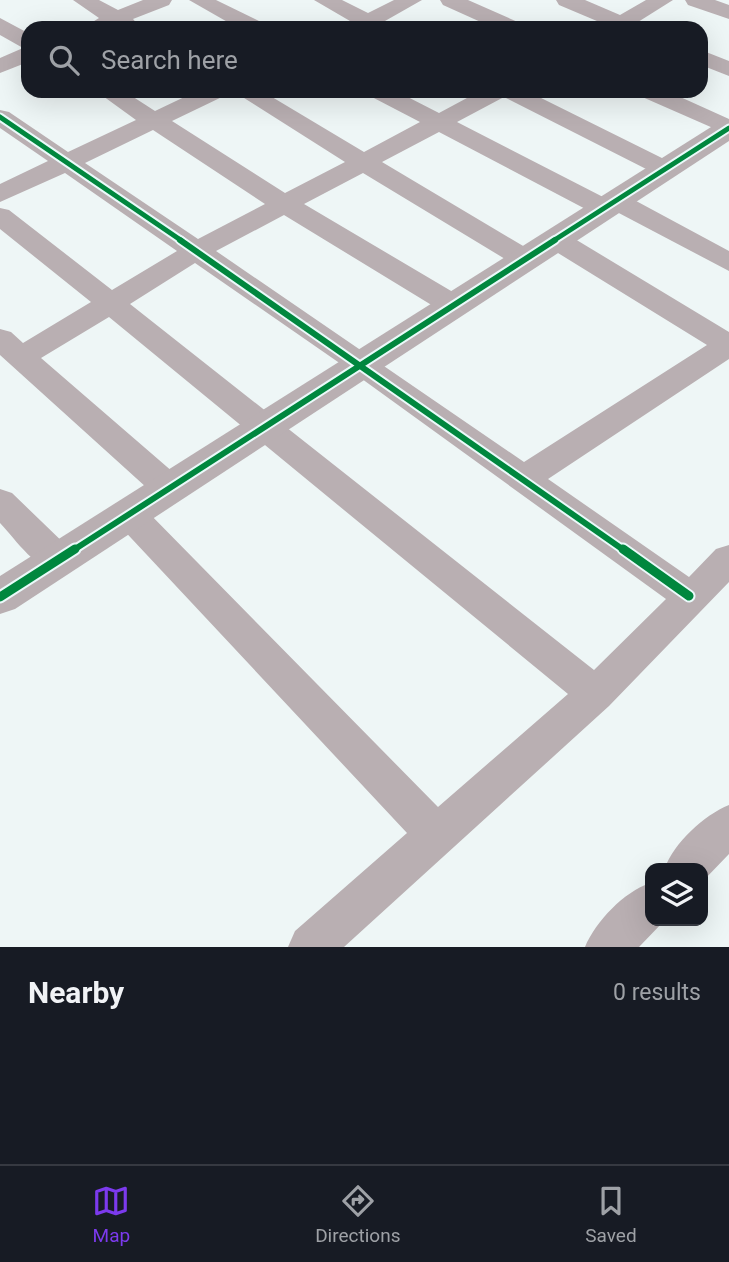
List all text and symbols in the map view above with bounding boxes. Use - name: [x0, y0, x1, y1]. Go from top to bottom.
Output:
- search box: [21, 21, 708, 98]
- icon: search: [45, 41, 83, 79]
- text: Search here: [101, 45, 238, 75]
- map controls: [645, 863, 708, 926]
- button: layers: [645, 863, 708, 926]
- text: Nearby: [28, 975, 124, 1010]
- text: 0 results: [613, 979, 701, 1006]
- tab: Map: [92, 1182, 130, 1247]
- tab: Directions: [315, 1182, 400, 1247]
- tab: Saved: [585, 1182, 637, 1247]

